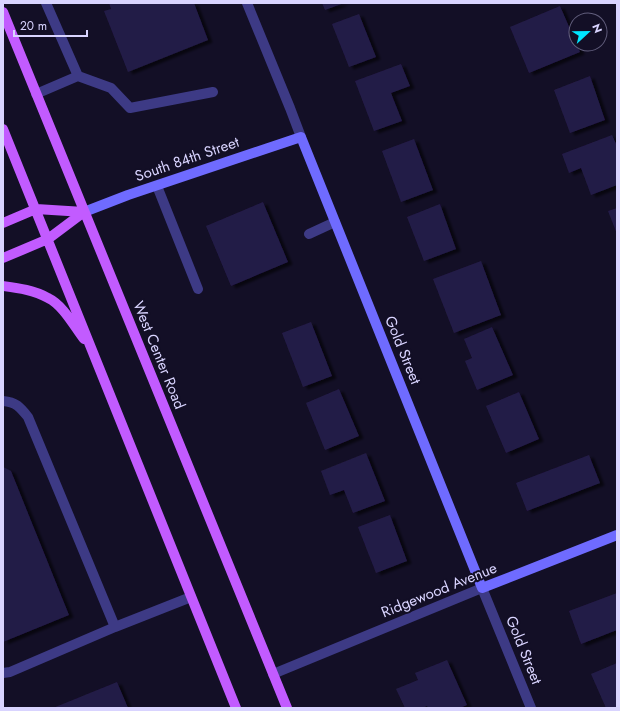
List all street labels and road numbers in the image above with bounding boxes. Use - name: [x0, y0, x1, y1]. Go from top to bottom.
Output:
- street label: South 84th Street: [132, 131, 242, 187]
- street label: West Center Road: [127, 298, 191, 412]
- street label: Gold Street: [379, 312, 427, 388]
- street label: Ridgewood Avenue: [378, 557, 500, 623]
- street label: Gold Street: [500, 612, 548, 688]

